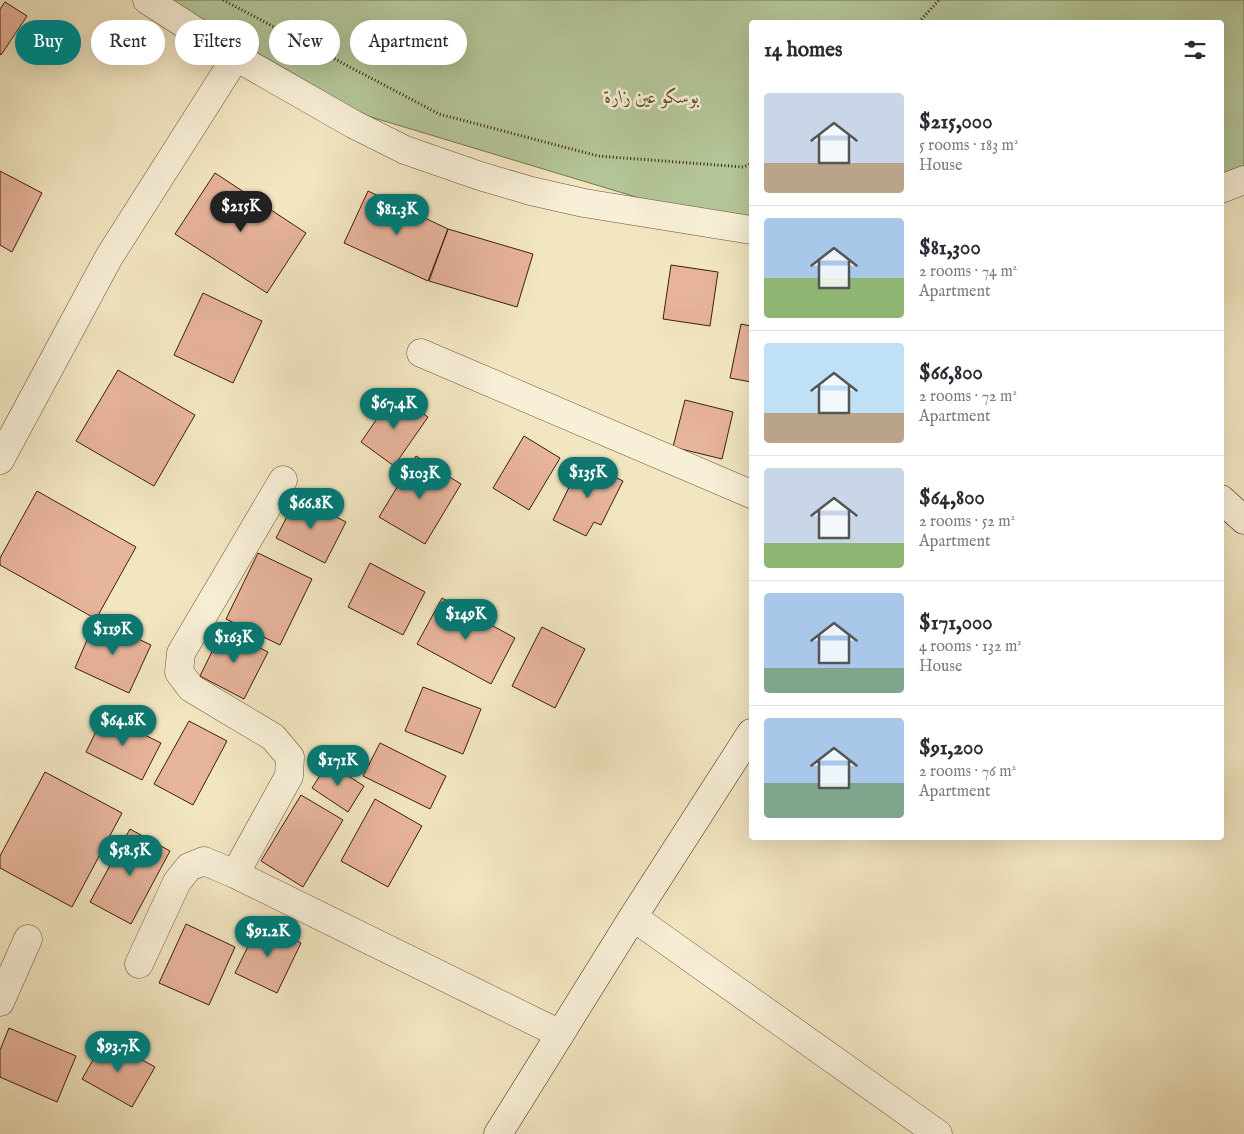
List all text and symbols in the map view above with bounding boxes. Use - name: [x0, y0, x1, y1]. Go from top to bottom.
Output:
- chip: Buy: [15, 20, 81, 65]
- chip: Rent: [91, 20, 165, 65]
- chip: Filters: [175, 20, 259, 65]
- chip: New: [269, 20, 340, 65]
- chip: Apartment: [350, 20, 467, 65]
- icon: filters: [1181, 36, 1209, 64]
- text: 14 homes: [764, 37, 842, 64]
- park label: بوسكو عين زارة: [604, 86, 700, 110]
- text: $215,000: [919, 109, 992, 136]
- icon: home: [804, 113, 864, 173]
- text: 5 rooms · 183 m²: [919, 136, 1018, 156]
- text: House: [919, 156, 962, 176]
- pin: $215K: [206, 190, 276, 233]
- pin: $81.3K: [356, 194, 438, 236]
- text: $215K: [221, 197, 261, 217]
- text: $81.3K: [376, 200, 418, 220]
- text: $81,300: [919, 235, 981, 262]
- icon: home: [804, 238, 864, 298]
- text: 2 rooms · 74 m²: [919, 262, 1017, 282]
- text: Apartment: [919, 282, 990, 302]
- text: $66,800: [919, 360, 983, 387]
- icon: home: [804, 363, 864, 423]
- text: 2 rooms · 72 m²: [919, 387, 1017, 407]
- pin: $67.4K: [353, 388, 435, 430]
- text: $67.4K: [371, 394, 417, 414]
- text: Apartment: [919, 407, 990, 427]
- pin: $135K: [553, 456, 623, 499]
- pin: $103K: [385, 458, 455, 500]
- text: $135K: [569, 463, 607, 483]
- text: $103K: [400, 464, 440, 484]
- text: $64,800: [919, 485, 985, 512]
- pin: $66.8K: [270, 488, 352, 530]
- icon: home: [804, 488, 864, 548]
- text: $66.8K: [289, 494, 333, 514]
- text: 2 rooms · 52 m²: [919, 512, 1015, 532]
- text: Apartment: [919, 532, 990, 552]
- pin: $149K: [431, 598, 501, 641]
- text: $149K: [445, 605, 487, 625]
- text: $171,000: [919, 610, 993, 637]
- icon: home: [804, 613, 864, 673]
- pin: $119K: [78, 614, 148, 656]
- text: $119K: [93, 620, 133, 640]
- pin: $163K: [199, 622, 269, 664]
- text: $163K: [214, 628, 254, 648]
- text: 4 rooms · 132 m²: [919, 637, 1022, 657]
- text: House: [919, 657, 962, 677]
- pin: $64.8K: [82, 704, 164, 747]
- text: $64.8K: [100, 711, 146, 731]
- text: $91,200: [919, 735, 984, 762]
- icon: home: [804, 738, 864, 798]
- pin: $171K: [303, 744, 373, 787]
- text: $171K: [318, 751, 358, 771]
- text: 2 rooms · 76 m²: [919, 762, 1016, 782]
- text: Apartment: [919, 782, 990, 802]
- pin: $58.5K: [89, 834, 171, 877]
- text: $58.5K: [109, 841, 151, 861]
- pin: $91.2K: [227, 916, 309, 958]
- text: $91.2K: [246, 922, 290, 942]
- pin: $93.7K: [77, 1030, 159, 1073]
- text: $93.7K: [96, 1037, 140, 1057]

